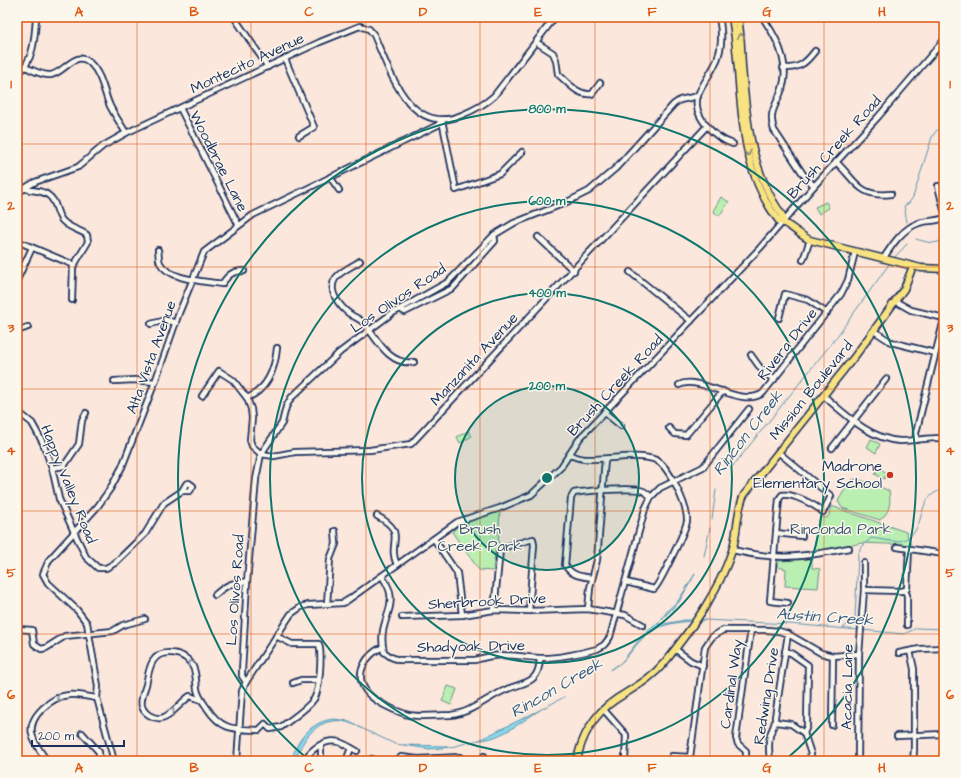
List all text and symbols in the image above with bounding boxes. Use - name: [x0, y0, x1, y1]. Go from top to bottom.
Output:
- text: A: [75, 3, 84, 21]
- text: B: [189, 3, 199, 21]
- text: C: [304, 3, 314, 21]
- text: D: [419, 3, 428, 21]
- text: E: [534, 3, 542, 21]
- text: F: [647, 3, 657, 21]
- text: G: [762, 3, 772, 21]
- text: H: [878, 3, 886, 21]
- street label: Montecito Avenue: [187, 28, 308, 99]
- one-way arrow: [736, 33, 745, 39]
- text: 1: [10, 75, 12, 93]
- text: 1: [949, 75, 951, 93]
- street label: Brush Creek Road: [782, 91, 887, 204]
- text: 800 m: [528, 101, 566, 118]
- street label: Woodbrae Lane: [184, 107, 253, 215]
- one-way arrow: [743, 150, 751, 156]
- text: 600 m: [529, 193, 566, 210]
- text: 2: [6, 197, 15, 215]
- text: 2: [945, 197, 954, 215]
- street label: Los Olivos Road: [346, 258, 451, 338]
- text: 400 m: [528, 285, 566, 302]
- street label: Alta Vista Avenue: [121, 298, 182, 417]
- street label: Rivera Drive: [752, 304, 822, 385]
- street label: Manzanita Avenue: [425, 308, 523, 411]
- text: 3: [7, 319, 15, 337]
- text: 3: [946, 319, 954, 337]
- street label: Brush Creek Road: [563, 330, 668, 441]
- street label: Mission Boulevard: [765, 336, 858, 445]
- text: 200 m: [528, 378, 566, 395]
- water label: Rincon Creek: [708, 384, 789, 480]
- street label: Happy Valley Road: [34, 422, 102, 547]
- text: 4: [7, 442, 16, 460]
- text: 4: [946, 442, 955, 460]
- place label: Madrone Elementary School: [753, 456, 882, 495]
- marker: Madrone Elementary School: [885, 470, 895, 480]
- centre of rings: [540, 471, 554, 485]
- park label: Brush Creek Park: [437, 519, 523, 557]
- park label: Rinconda Park: [790, 519, 892, 540]
- street label: Los Olivos Road: [221, 534, 250, 646]
- text: 5: [6, 564, 16, 582]
- text: 5: [945, 564, 955, 582]
- street label: Sherbrook Drive: [427, 588, 547, 615]
- water label: Austin Creek: [776, 603, 875, 631]
- street label: Shadyoak Drive: [417, 635, 525, 659]
- street label: Cardinal Way: [715, 638, 749, 730]
- street label: Acacia Lane: [836, 644, 859, 730]
- street label: Redwing Drive: [748, 646, 786, 746]
- water label: Rincon Creek: [507, 652, 607, 723]
- one-way arrow: [188, 661, 195, 668]
- text: 6: [7, 686, 16, 704]
- text: 6: [946, 686, 955, 704]
- one-way arrow: [55, 693, 63, 701]
- one-way arrow: [168, 708, 175, 715]
- scale bar: [32, 722, 124, 748]
- text: 200 m: [38, 728, 75, 745]
- text: A: [75, 759, 84, 777]
- text: B: [189, 759, 199, 777]
- text: C: [304, 759, 314, 777]
- text: D: [419, 759, 428, 777]
- text: E: [534, 759, 542, 777]
- text: F: [647, 759, 657, 777]
- text: G: [762, 759, 772, 777]
- text: H: [878, 759, 886, 777]

